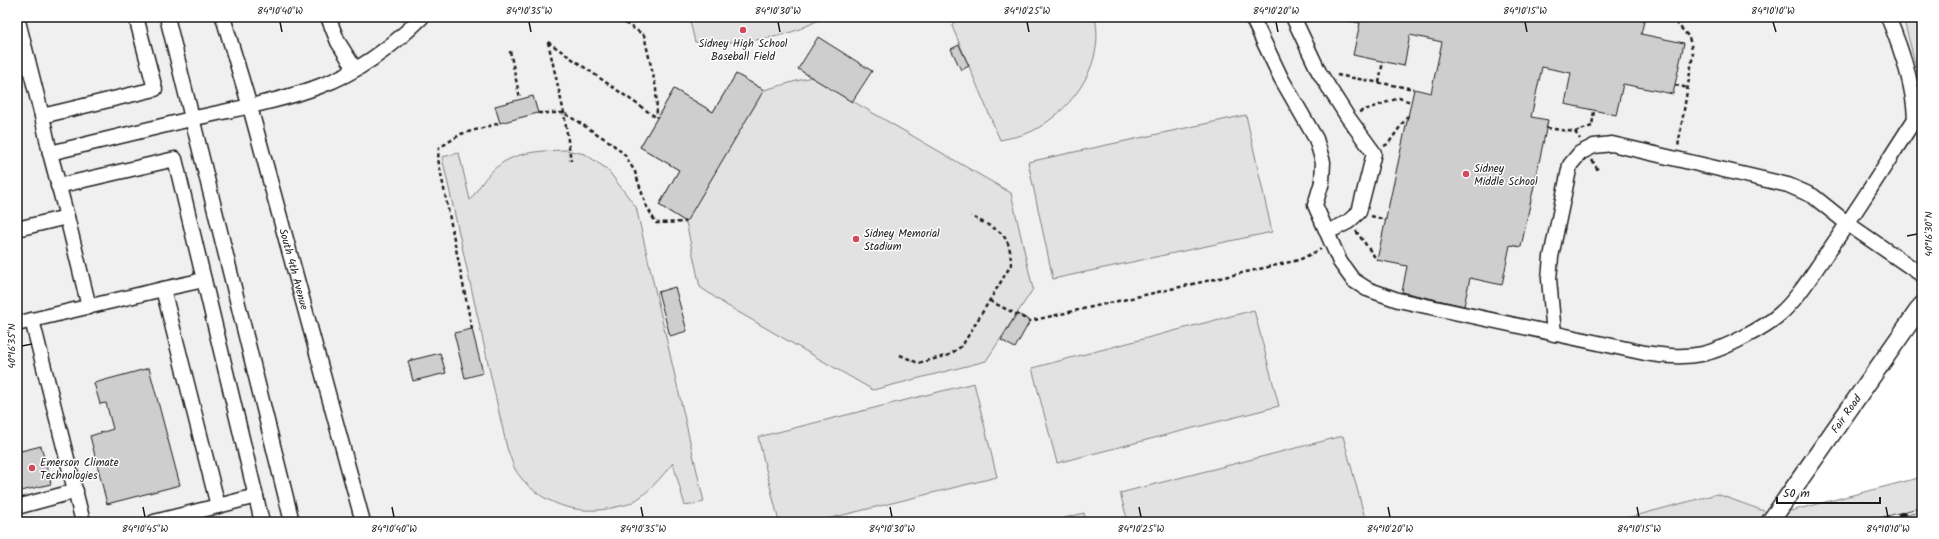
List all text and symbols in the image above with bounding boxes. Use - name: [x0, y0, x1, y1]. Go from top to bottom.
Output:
- text: 84°10'40"W: [257, 3, 303, 19]
- text: 84°10'35"W: [506, 3, 553, 19]
- text: 84°10'30"W: [755, 3, 801, 19]
- text: 84°10'25"W: [1004, 3, 1051, 19]
- text: 84°10'20"W: [1253, 3, 1299, 19]
- text: 84°10'15"W: [1503, 3, 1547, 19]
- text: 84°10'10"W: [1751, 3, 1795, 19]
- marker: Sidney High School Baseball Field: [738, 25, 748, 35]
- place label: Sidney High School Baseball Field: [698, 35, 788, 66]
- place label: Sidney Middle School: [1474, 160, 1538, 191]
- marker: Sidney Middle School: [1461, 169, 1471, 179]
- text: 40°16'30"N: [1921, 211, 1937, 256]
- place label: Sidney Memorial Stadium: [864, 225, 940, 256]
- street label: South 4th Avenue: [273, 227, 313, 312]
- marker: Sidney Memorial Stadium: [851, 234, 861, 244]
- text: 40°16'35"N: [4, 323, 20, 369]
- street label: Fair Road: [1827, 391, 1867, 438]
- place label: Emerson Climate Technologies: [40, 454, 119, 485]
- marker: Emerson Climate Technologies: [27, 463, 37, 473]
- scale bar: [1777, 479, 1880, 505]
- text: 50 m: [1783, 484, 1810, 503]
- text: 84°10'45"W: [122, 521, 168, 537]
- text: 84°10'40"W: [371, 521, 417, 537]
- text: 84°10'35"W: [620, 521, 667, 537]
- text: 84°10'30"W: [869, 521, 915, 537]
- text: 84°10'25"W: [1118, 521, 1165, 537]
- text: 84°10'20"W: [1367, 521, 1413, 537]
- text: 84°10'15"W: [1617, 521, 1661, 537]
- text: 84°10'10"W: [1866, 521, 1910, 537]

